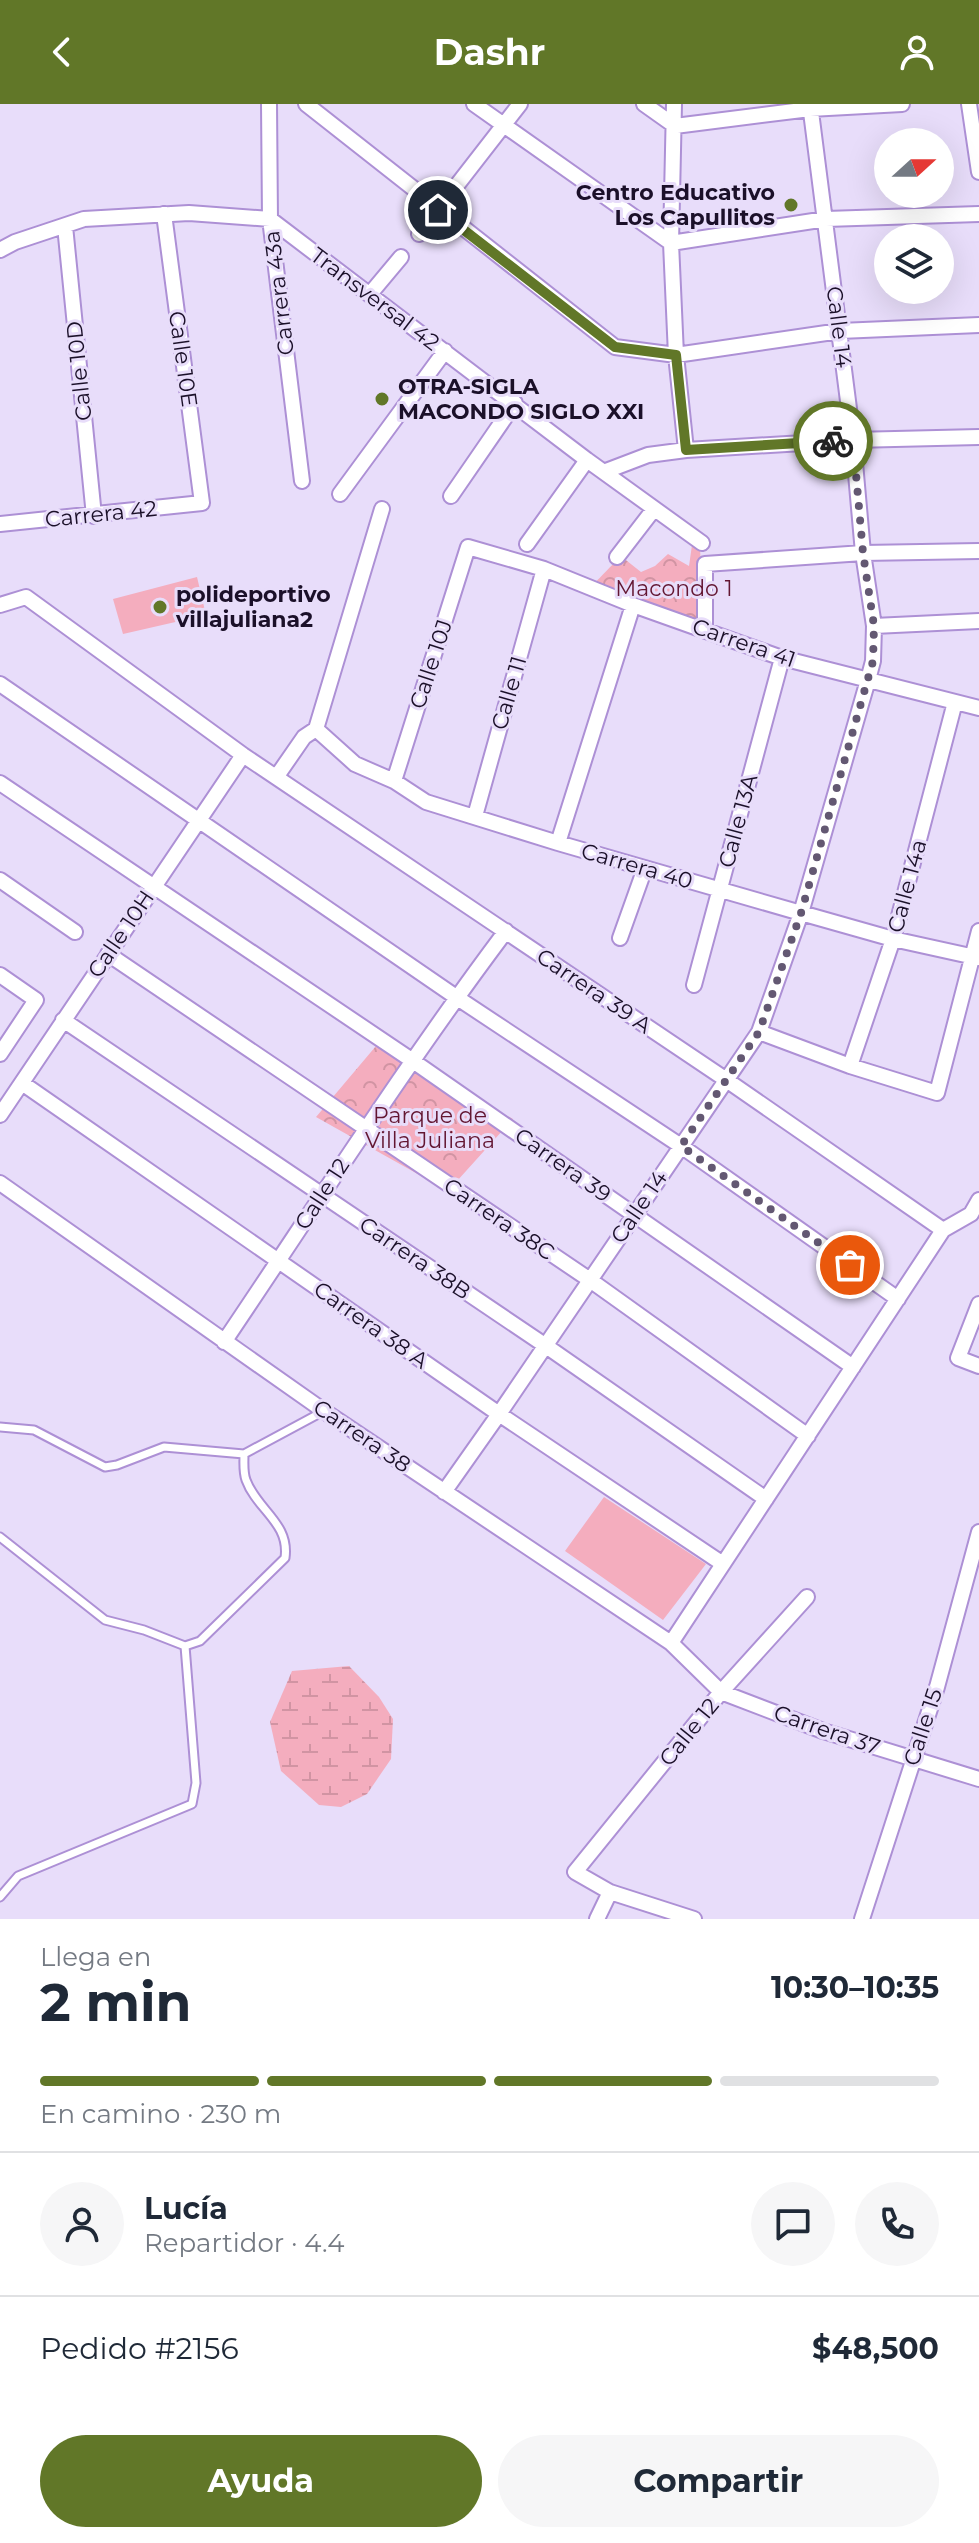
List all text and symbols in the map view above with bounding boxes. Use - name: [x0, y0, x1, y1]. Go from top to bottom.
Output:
- icon: back: [40, 30, 84, 74]
- text: Dashr: [434, 30, 545, 74]
- icon: person: [895, 30, 939, 74]
- north arrow: [874, 128, 954, 208]
- map controls: [874, 128, 954, 304]
- pin: [404, 176, 472, 244]
- place label: Centro Educativo Los Capullitos: [576, 179, 775, 231]
- icon: home: [416, 188, 460, 232]
- marker: Centro Educativo Los Capullitos: [782, 196, 800, 214]
- button: layers: [874, 224, 954, 304]
- street label: Carrera 43a: [258, 229, 300, 357]
- street label: Transversal 42: [305, 242, 445, 356]
- street label: Calle 14: [821, 285, 857, 370]
- street label: Calle 10E: [163, 309, 203, 409]
- street label: Calle 10D: [60, 320, 98, 422]
- place label: OTRA-SIGLA MACONDO SIGLO XXI: [398, 373, 644, 425]
- marker: OTRA-SIGLA MACONDO SIGLO XXI: [373, 390, 391, 408]
- courier: [793, 401, 873, 481]
- icon: bike: [811, 419, 855, 463]
- street label: Carrera 42: [44, 495, 158, 533]
- park label: Macondo 1: [615, 575, 733, 602]
- place label: polideportivo villajuliana2: [175, 581, 331, 633]
- marker: polideportivo villajuliana2: [151, 598, 169, 616]
- street label: Carrera 41: [689, 613, 799, 673]
- street label: Calle 10J: [404, 616, 458, 712]
- street label: Calle 11: [486, 653, 532, 733]
- street label: Calle 13A: [713, 771, 763, 871]
- street label: Calle 14a: [882, 836, 932, 936]
- street label: Carrera 40: [578, 837, 696, 895]
- street label: Calle 10H: [82, 885, 160, 983]
- street label: Carrera 39 A: [531, 943, 657, 1039]
- park label: Parque de Villa Juliana: [365, 1102, 495, 1154]
- street label: Carrera 39: [510, 1122, 616, 1208]
- street label: Calle 12: [289, 1153, 355, 1235]
- street label: Calle 14: [605, 1165, 673, 1248]
- street label: Carrera 38C: [439, 1172, 559, 1266]
- street label: Carrera 38B: [354, 1211, 476, 1305]
- pin: [816, 1231, 884, 1299]
- icon: bag: [828, 1243, 872, 1287]
- street label: Carrera 38 A: [309, 1276, 434, 1374]
- street label: Carrera 38: [308, 1393, 416, 1479]
- street label: Calle 15: [898, 1685, 948, 1769]
- street label: Calle 12: [653, 1693, 725, 1771]
- street label: Carrera 37: [770, 1699, 884, 1761]
- text: Llega en: [40, 1941, 151, 1973]
- text: 10:30–10:35: [771, 1969, 939, 2006]
- text: 2 min: [40, 1971, 192, 2034]
- text: En camino · 230 m: [40, 2098, 281, 2130]
- button: person: [40, 2182, 124, 2266]
- button: chat: [751, 2182, 835, 2266]
- button: phone: [855, 2182, 939, 2266]
- text: Lucía: [144, 2190, 228, 2227]
- text: Repartidor · 4.4: [144, 2227, 344, 2259]
- text: Pedido #2156: [40, 2330, 239, 2367]
- text: $48,500: [812, 2330, 939, 2367]
- button: Ayuda: [40, 2435, 482, 2527]
- button: Compartir: [498, 2435, 939, 2527]

